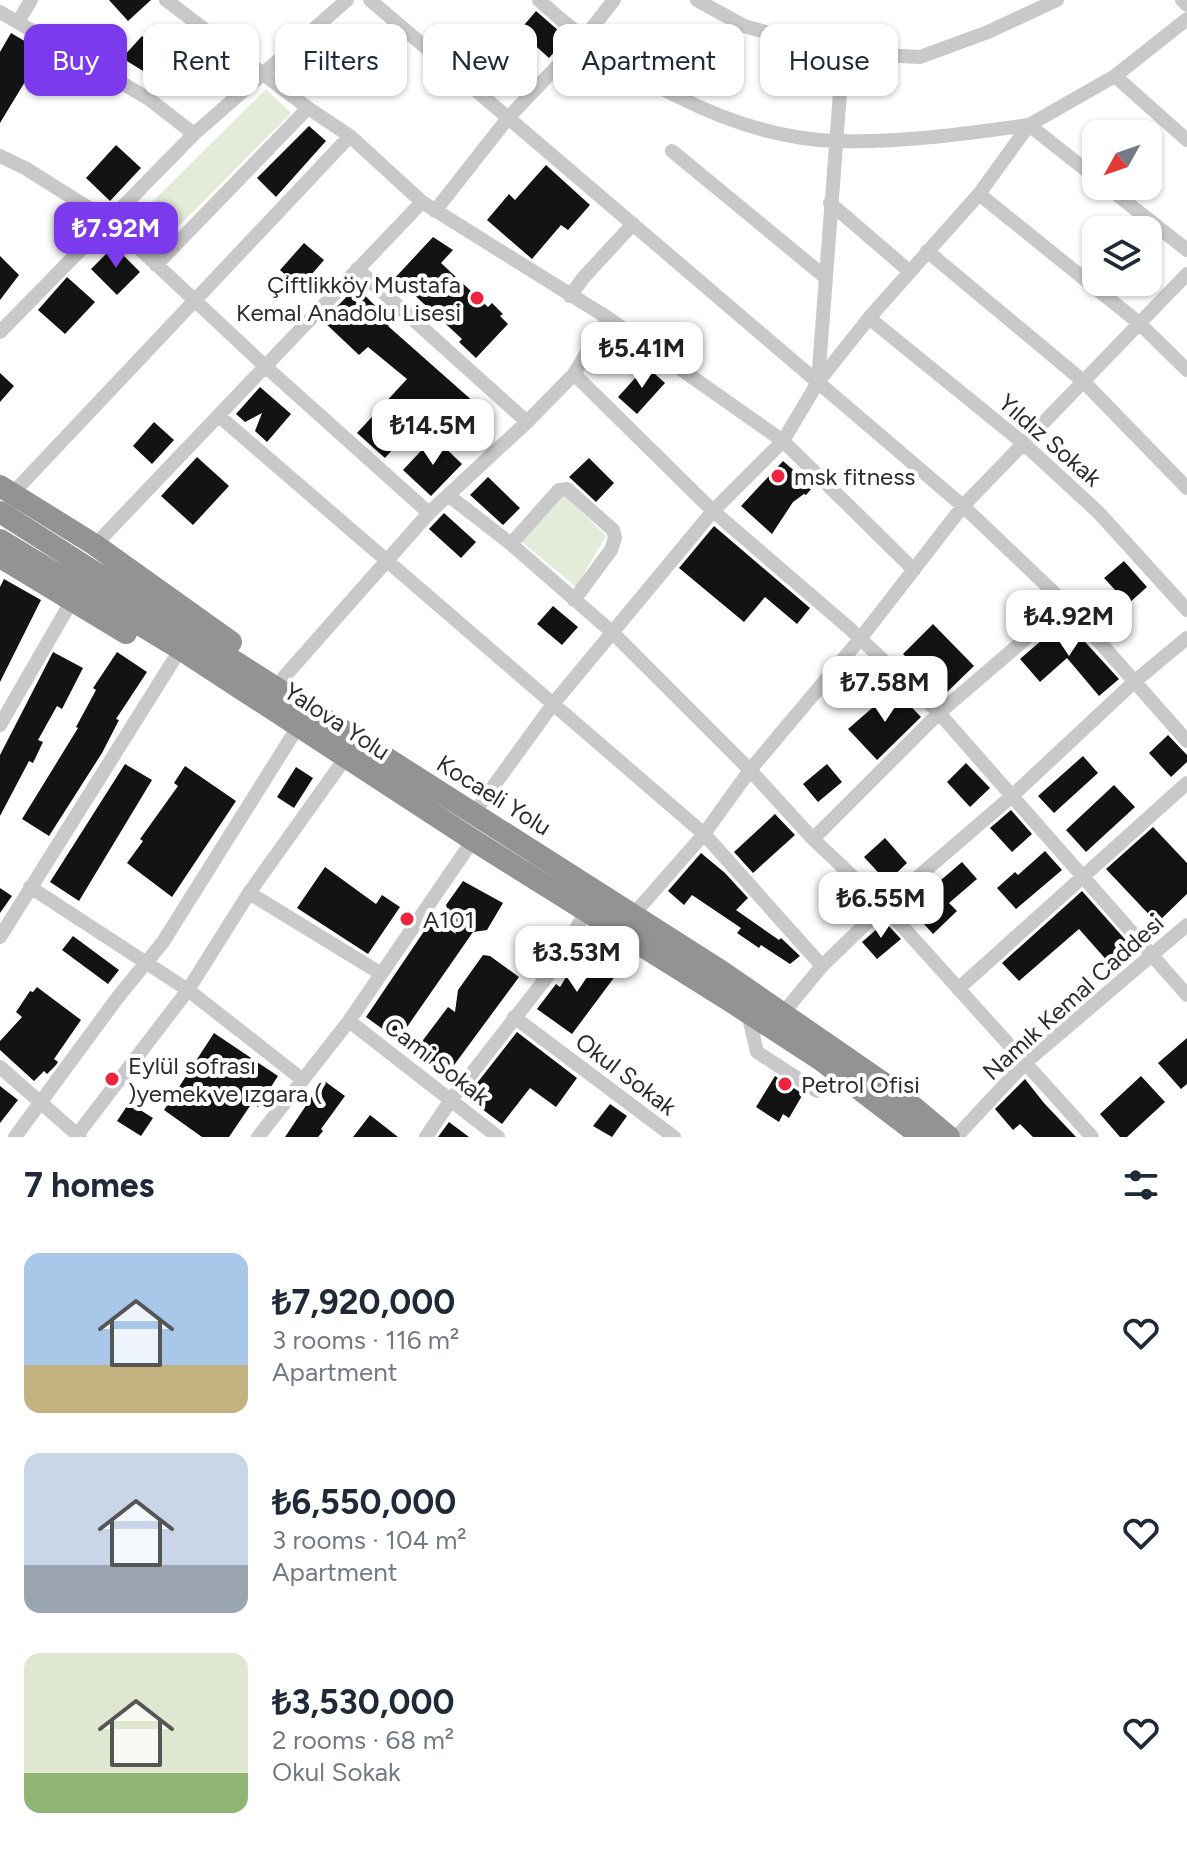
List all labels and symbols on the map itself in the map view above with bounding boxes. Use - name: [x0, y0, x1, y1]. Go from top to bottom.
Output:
- north arrow: [1082, 120, 1162, 200]
- pin: ₺7.92M: [51, 202, 181, 270]
- place label: Çiftlikköy Mustafa Kemal Anadolu Lisesi: [236, 270, 461, 327]
- marker: Çiftlikköy Mustafa Kemal Anadolu Lisesi: [468, 289, 486, 307]
- pin: ₺5.41M: [577, 322, 707, 390]
- street label: Yıldız Sokak: [993, 388, 1108, 493]
- pin: ₺14.5M: [368, 399, 498, 467]
- place label: msk fitness: [794, 462, 916, 491]
- marker: msk fitness: [769, 467, 787, 485]
- pin: ₺4.92M: [1004, 590, 1134, 658]
- pin: ₺7.58M: [820, 656, 950, 724]
- street label: Yalova Yolu: [279, 676, 395, 766]
- street label: Kocaeli̇ Yolu: [432, 748, 556, 842]
- pin: ₺6.55M: [816, 872, 946, 940]
- place label: A101: [423, 905, 474, 934]
- street label: Namık Kemal Caddesi: [977, 908, 1169, 1086]
- marker: A101: [398, 910, 416, 928]
- pin: ₺3.53M: [512, 926, 642, 994]
- street label: Cami Sokak: [379, 1011, 496, 1111]
- street label: Okul Sokak: [570, 1027, 682, 1122]
- place label: Eylül sofrası )yemek ve ızgara (: [128, 1051, 323, 1108]
- marker: Eylül sofrası )yemek ve ızgara (: [103, 1070, 121, 1088]
- place label: Petrol Ofisi: [801, 1070, 920, 1099]
- marker: Petrol Ofisi: [776, 1075, 794, 1093]

